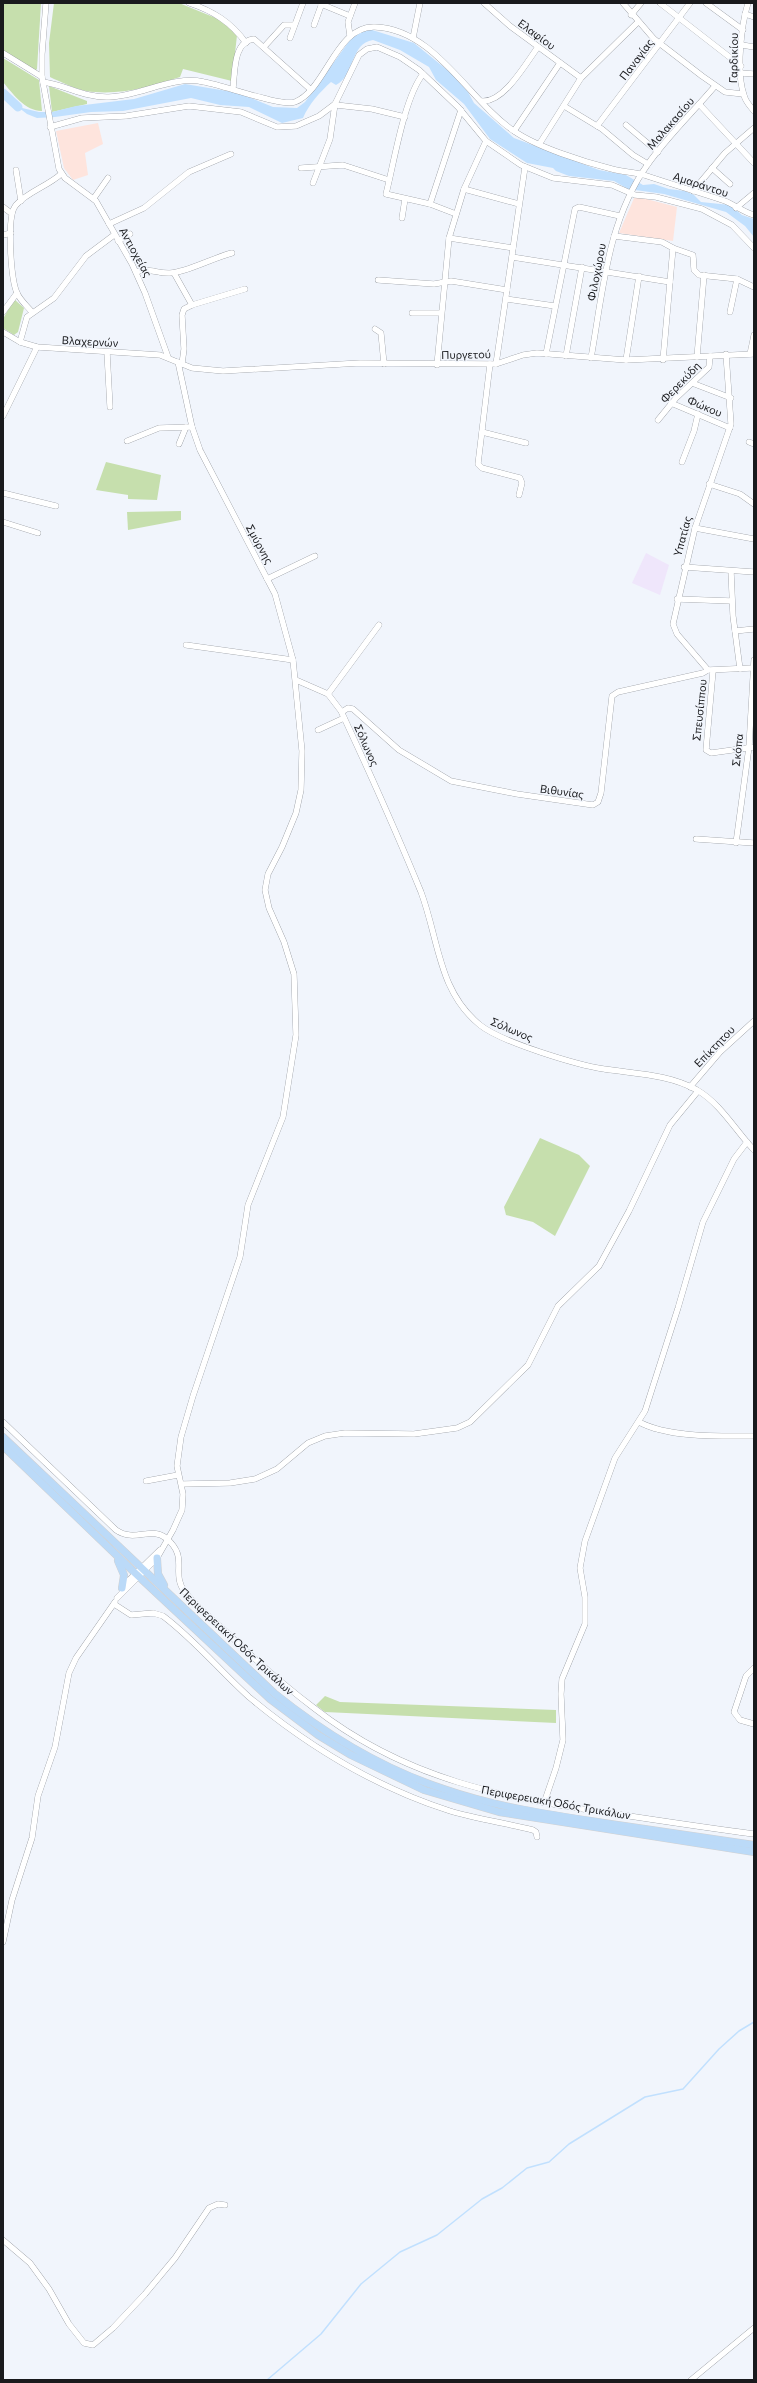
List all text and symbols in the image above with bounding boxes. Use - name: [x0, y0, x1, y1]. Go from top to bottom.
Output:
- street label: Ελαφίου: [516, 16, 558, 52]
- street label: Γαρδικίου: [726, 33, 740, 83]
- street label: Παναγίας: [616, 36, 656, 82]
- street label: Μαλακασίου: [644, 94, 696, 152]
- street label: Αμαράντου: [672, 169, 730, 199]
- street label: Αντιοχείας: [117, 225, 155, 279]
- street label: Φιλοχώρου: [584, 242, 608, 302]
- street label: Βλαχερνών: [62, 333, 119, 349]
- street label: Πυργετού: [441, 347, 491, 361]
- street label: Φερεκύδη: [657, 359, 703, 405]
- street label: Φώκου: [686, 393, 724, 419]
- street label: Υπατίας: [670, 514, 694, 558]
- street label: Σμύρνης: [244, 522, 276, 566]
- street label: Σπευσίππου: [689, 678, 709, 742]
- street label: Σόλωνος: [352, 722, 382, 768]
- street label: Σκόπα: [729, 733, 745, 767]
- street label: Βιθυνίας: [539, 781, 585, 801]
- street label: Σόλωνος: [489, 1014, 535, 1044]
- street label: Επίκτητου: [691, 1023, 737, 1069]
- street label: Περιφερειακή Οδός Τρικάλων: [177, 1585, 297, 1698]
- street label: Περιφερειακή Οδός Τρικάλων: [480, 1782, 632, 1822]

